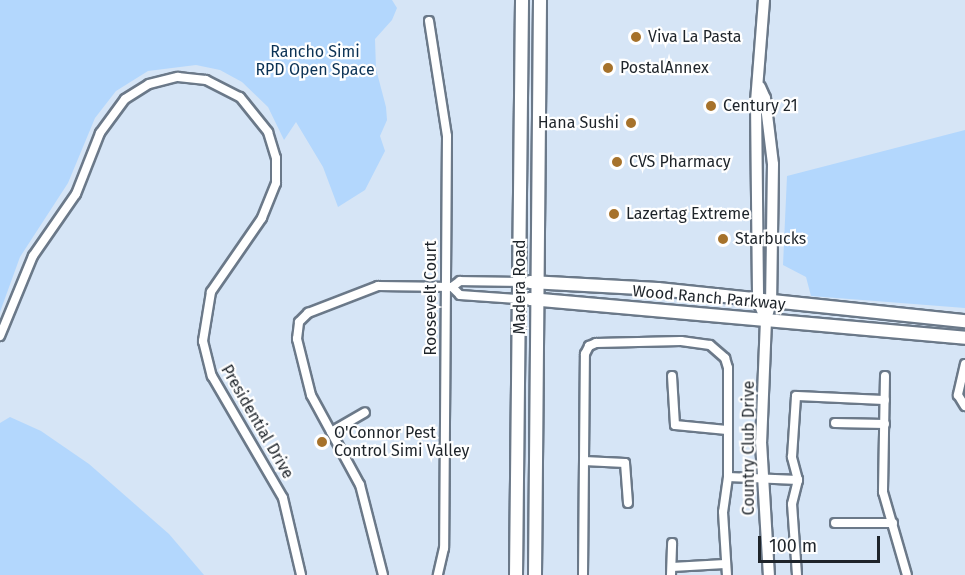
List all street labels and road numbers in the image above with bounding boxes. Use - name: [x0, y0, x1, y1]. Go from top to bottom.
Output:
- street label: Madera Road: [510, 240, 530, 334]
- street label: Roosevelt Court: [421, 241, 441, 355]
- street label: Wood Ranch Parkway: [632, 282, 786, 314]
- street label: Presidential Drive: [217, 362, 297, 482]
- street label: Country Club Drive: [739, 381, 759, 515]

